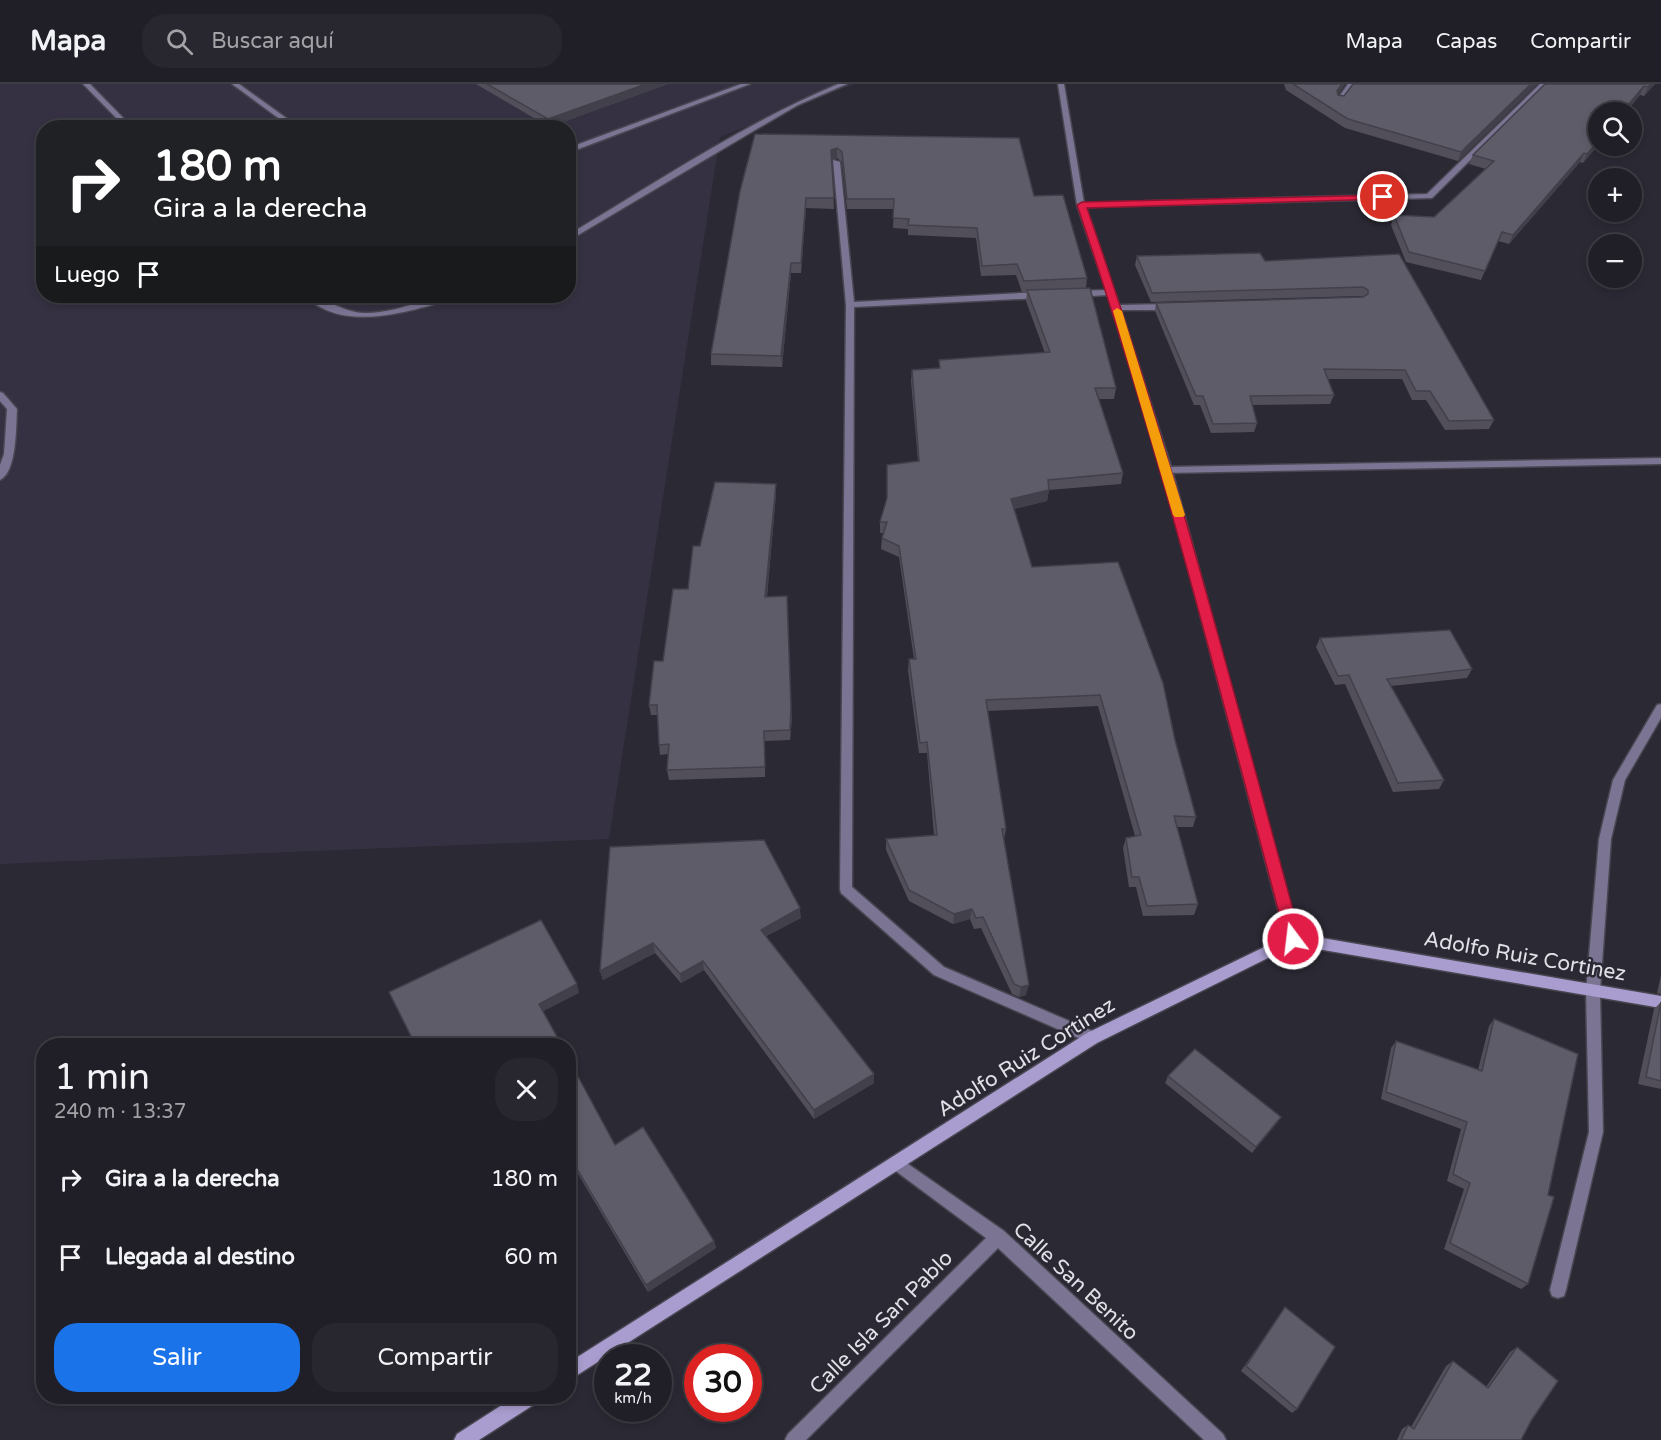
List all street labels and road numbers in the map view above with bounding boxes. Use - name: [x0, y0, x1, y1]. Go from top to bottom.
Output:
- street label: Adolfo Ruiz Cortinez: [1422, 926, 1628, 987]
- street label: Adolfo Ruiz Cortinez: [933, 993, 1120, 1122]
- street label: Calle San Benito: [1008, 1217, 1143, 1346]
- street label: Calle Isla San Pablo: [805, 1246, 958, 1399]

